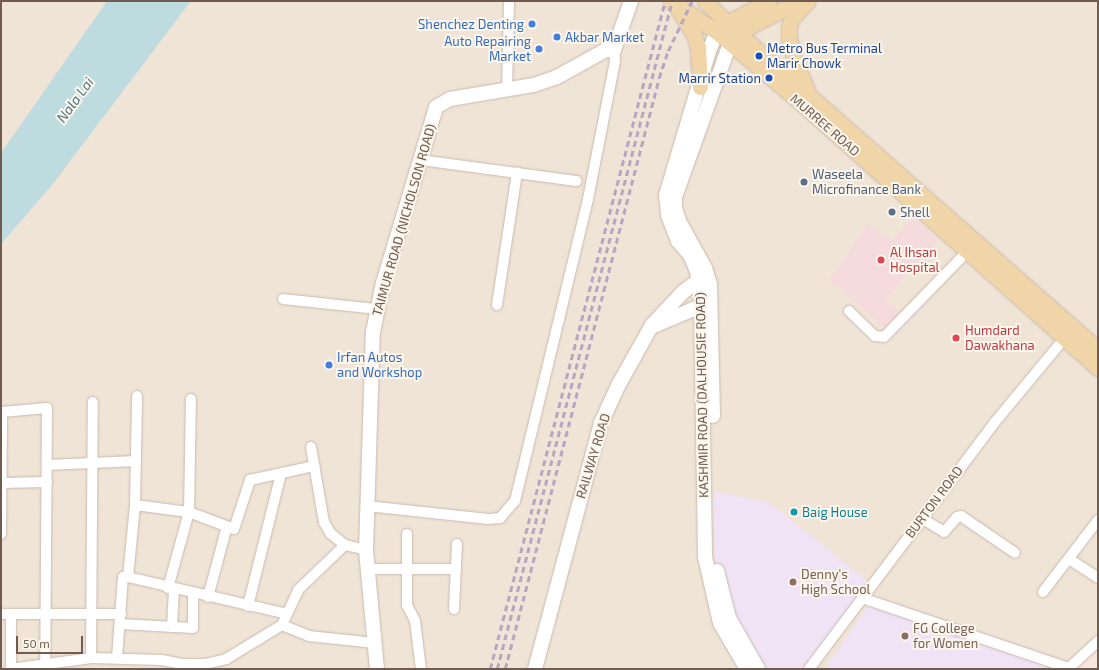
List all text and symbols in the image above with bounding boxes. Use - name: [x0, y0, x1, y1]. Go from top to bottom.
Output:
- place label: Shenchez Denting: [418, 16, 524, 32]
- marker: Shenchez Denting: [527, 19, 537, 29]
- place label: Akbar Market: [565, 29, 644, 45]
- marker: Akbar Market: [552, 32, 562, 42]
- place label: Auto Repairing Market: [444, 34, 531, 65]
- place label: Metro Bus Terminal Marir Chowk: [767, 41, 882, 72]
- marker: Auto Repairing Market: [534, 44, 544, 54]
- marker: Metro Bus Terminal Marir Chowk: [754, 51, 764, 61]
- place label: Marrir Station: [678, 70, 761, 86]
- marker: Marrir Station: [764, 73, 774, 83]
- water label: Nala Lai: [53, 74, 97, 126]
- street label: MURREE ROAD: [787, 91, 863, 159]
- street label: TAIMUR ROAD (NICHOLSON ROAD): [369, 122, 439, 318]
- place label: Waseela Microfinance Bank: [812, 167, 921, 198]
- marker: Waseela Microfinance Bank: [799, 177, 809, 187]
- place label: Shell: [900, 204, 930, 220]
- marker: Shell: [887, 207, 897, 217]
- place label: Al Ihsan Hospital: [890, 245, 939, 276]
- marker: Al Ihsan Hospital: [875, 254, 887, 266]
- street label: KASHMIR ROAD (DALHOUSIE ROAD): [692, 292, 712, 498]
- place label: Humdard Dawakhana: [965, 323, 1035, 354]
- marker: Humdard Dawakhana: [950, 332, 962, 344]
- place label: Irfan Autos and Workshop: [337, 350, 422, 381]
- marker: Irfan Autos and Workshop: [324, 360, 334, 370]
- street label: RAILWAY ROAD: [573, 411, 613, 501]
- street label: BURTON ROAD: [902, 463, 966, 541]
- place label: Baig House: [802, 504, 868, 520]
- marker: Baig House: [789, 507, 799, 517]
- place label: Denny's High School: [801, 567, 870, 598]
- marker: Denny's High School: [788, 577, 798, 587]
- place label: FG College for Women: [913, 621, 979, 652]
- scale bar: [18, 628, 85, 654]
- marker: FG College for Women: [900, 631, 910, 641]
- text: 50 m: [23, 636, 50, 650]

